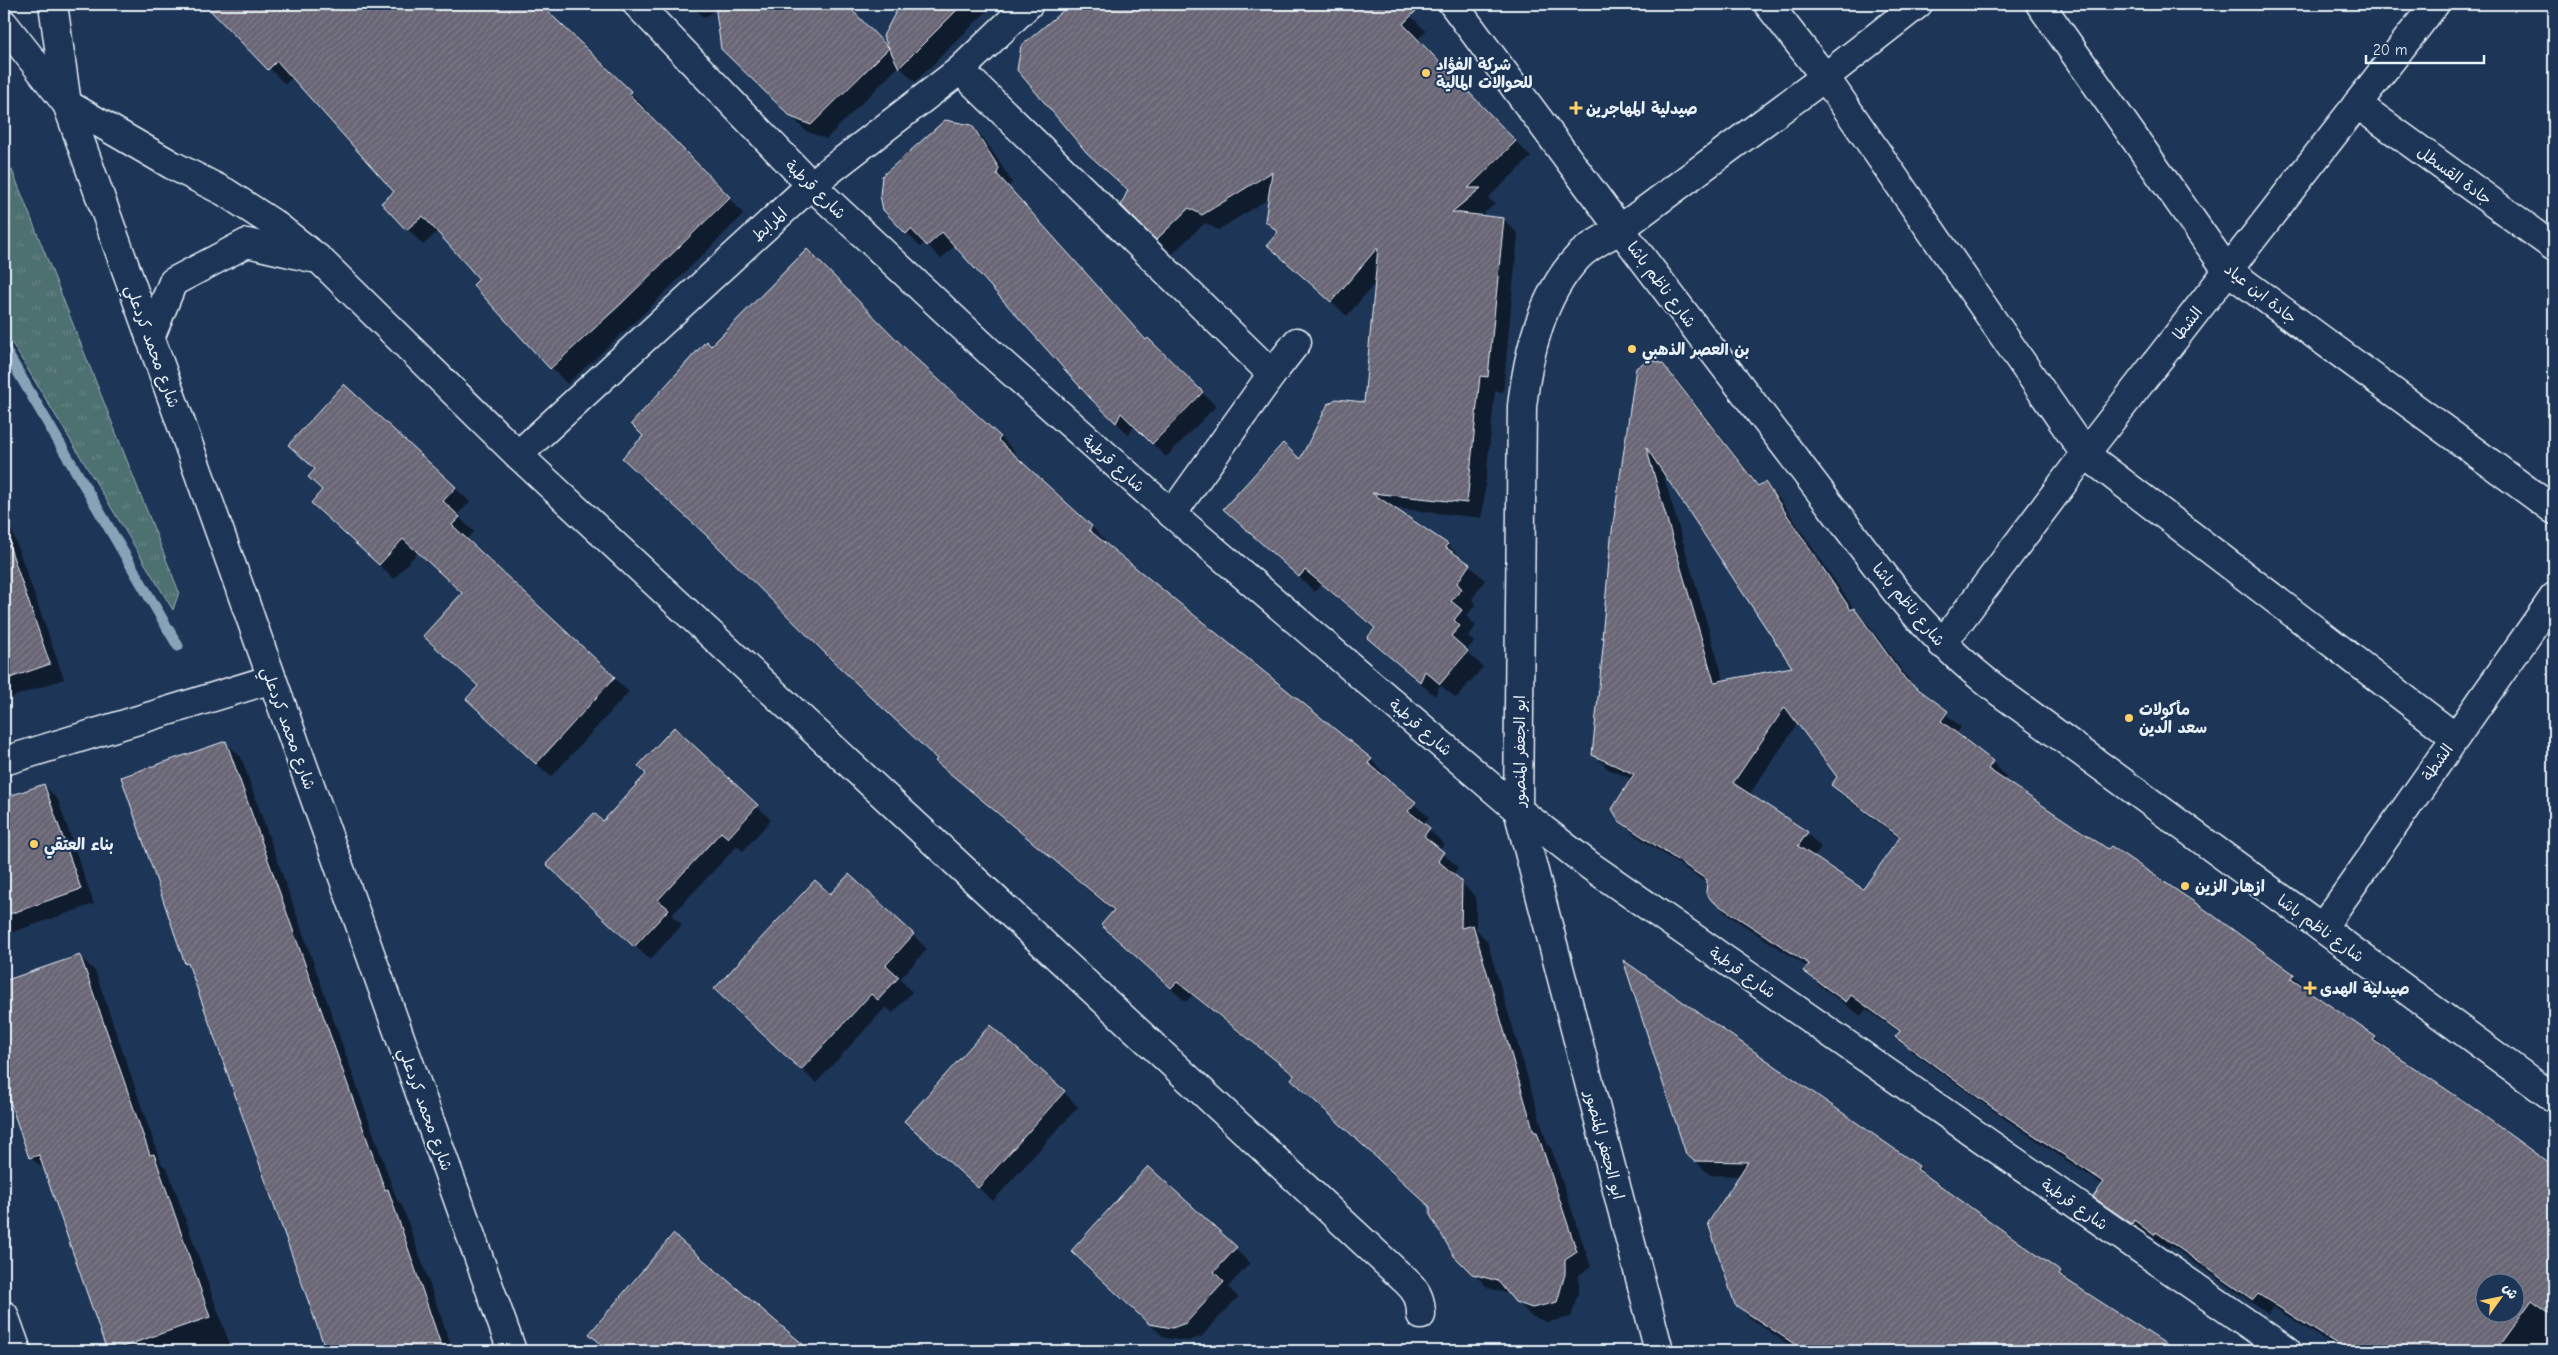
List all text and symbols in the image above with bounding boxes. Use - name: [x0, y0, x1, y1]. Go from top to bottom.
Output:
- scale bar: [2366, 32, 2483, 64]
- text: 20 m: [2373, 41, 2407, 59]
- place label: شركة الفؤاد للحوالات المالية: [1436, 56, 1533, 93]
- marker: شركة الفؤاد للحوالات المالية: [1420, 67, 1432, 79]
- place label: صيدلية المهاجرين: [1586, 100, 1698, 118]
- marker: صيدلية المهاجرين: [1570, 102, 1582, 114]
- street label: جادة القسطل: [2414, 143, 2495, 209]
- street label: شارع قرطبة: [780, 157, 849, 224]
- street label: المرابط: [748, 204, 791, 245]
- street label: شارع ناظم باشا: [1621, 238, 1699, 333]
- street label: جادة ابن عياد: [2221, 260, 2300, 328]
- street label: شارع محمد كردعلي: [117, 282, 183, 412]
- street label: الشطا: [2169, 304, 2206, 344]
- place label: بن العصر الذهبي: [1642, 341, 1749, 364]
- marker: بن العصر الذهبي: [1626, 343, 1638, 355]
- street label: شارع قرطبة: [1077, 431, 1148, 498]
- street label: شارع ناظم باشا: [1866, 560, 1948, 652]
- street label: شارع محمد كردعلي: [253, 664, 319, 794]
- street label: ابو الجعفر المنصور: [1511, 695, 1530, 809]
- street label: شارع قرطبة: [1384, 696, 1455, 761]
- place label: مأكولات سعد الدين: [2139, 699, 2207, 737]
- marker: مأكولات سعد الدين: [2123, 712, 2135, 724]
- street label: الشطة: [2419, 741, 2457, 785]
- place label: بناء العتقي: [44, 836, 114, 859]
- marker: بناء العتقي: [28, 838, 40, 850]
- place label: ازهار الزين: [2195, 878, 2265, 896]
- marker: ازهار الزين: [2179, 880, 2191, 892]
- street label: شارع ناظم باشا: [2272, 891, 2367, 969]
- street label: شارع قرطبة: [1705, 943, 1779, 1004]
- place label: صيدلية الهدى: [2320, 980, 2410, 998]
- marker: صيدلية الهدى: [2304, 982, 2316, 994]
- street label: شارع محمد كردعلي: [390, 1045, 456, 1175]
- street label: ابو الجعفر المنصور: [1579, 1087, 1627, 1202]
- street label: شارع قرطبة: [2037, 1175, 2111, 1236]
- north arrow: [2476, 1272, 2526, 1322]
- text: ش: [2499, 1280, 2522, 1302]

